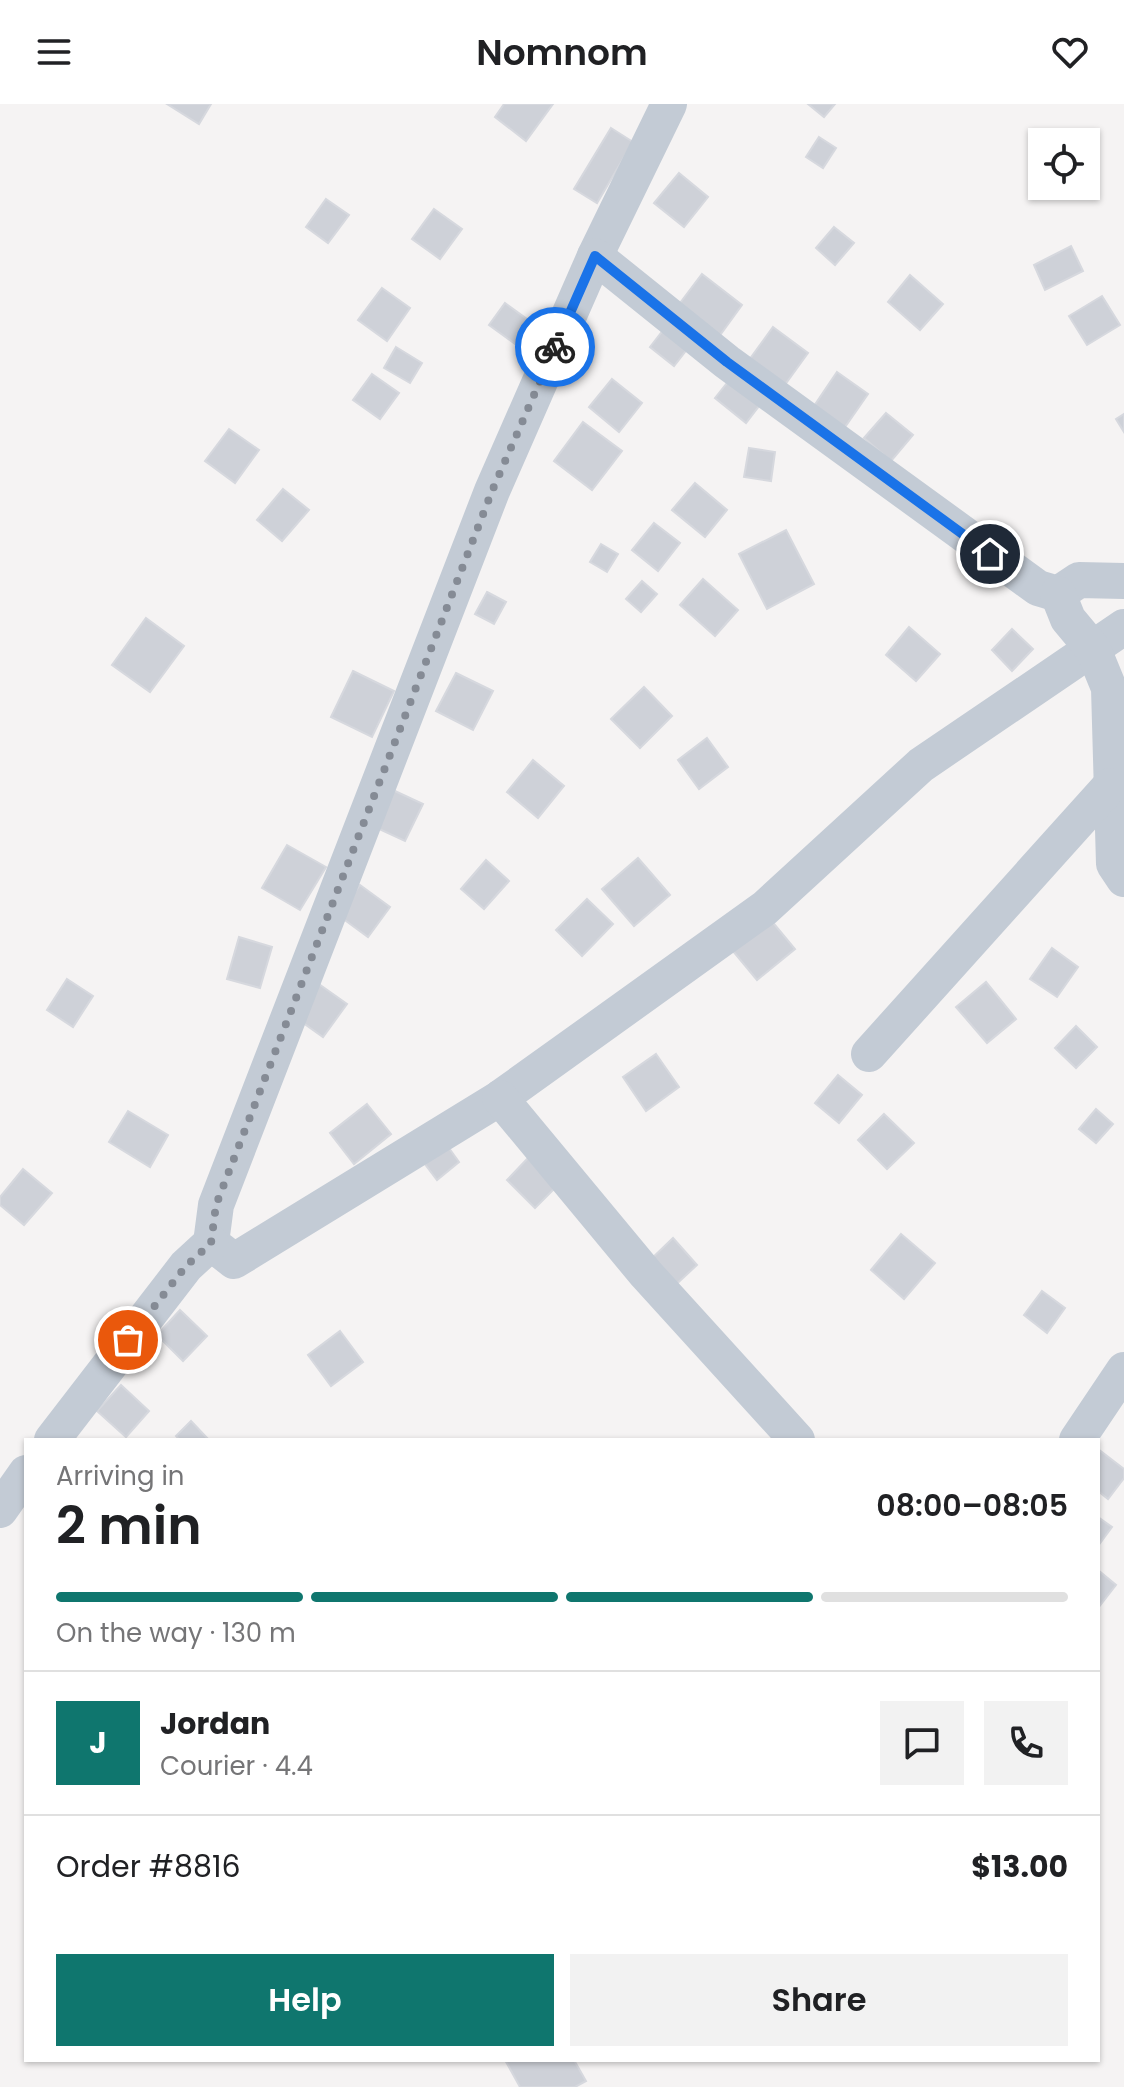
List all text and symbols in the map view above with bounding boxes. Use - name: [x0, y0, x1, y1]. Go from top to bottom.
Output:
- text: Nomnom: [476, 27, 648, 78]
- icon: menu: [32, 30, 76, 74]
- icon: heart: [1048, 30, 1092, 74]
- map controls: [1028, 128, 1100, 200]
- button: locate: [1028, 128, 1100, 200]
- courier: [515, 307, 595, 387]
- icon: bike: [533, 325, 577, 369]
- pin: [956, 520, 1024, 588]
- icon: home: [968, 532, 1012, 576]
- pin: [94, 1306, 162, 1374]
- icon: bag: [106, 1318, 150, 1362]
- text: Arriving in: [56, 1458, 185, 1494]
- text: 08:00–08:05: [876, 1484, 1068, 1527]
- text: 2 min: [56, 1489, 202, 1562]
- text: On the way · 130 m: [56, 1615, 296, 1651]
- button: chat: [880, 1701, 964, 1785]
- button: phone: [984, 1701, 1068, 1785]
- text: Jordan: [160, 1702, 270, 1745]
- text: J: [89, 1721, 107, 1764]
- text: Courier · 4.4: [160, 1748, 313, 1784]
- text: Order #8816: [56, 1845, 241, 1888]
- text: $13.00: [971, 1845, 1068, 1888]
- button: Help: [56, 1954, 554, 2046]
- button: Share: [570, 1954, 1068, 2046]

